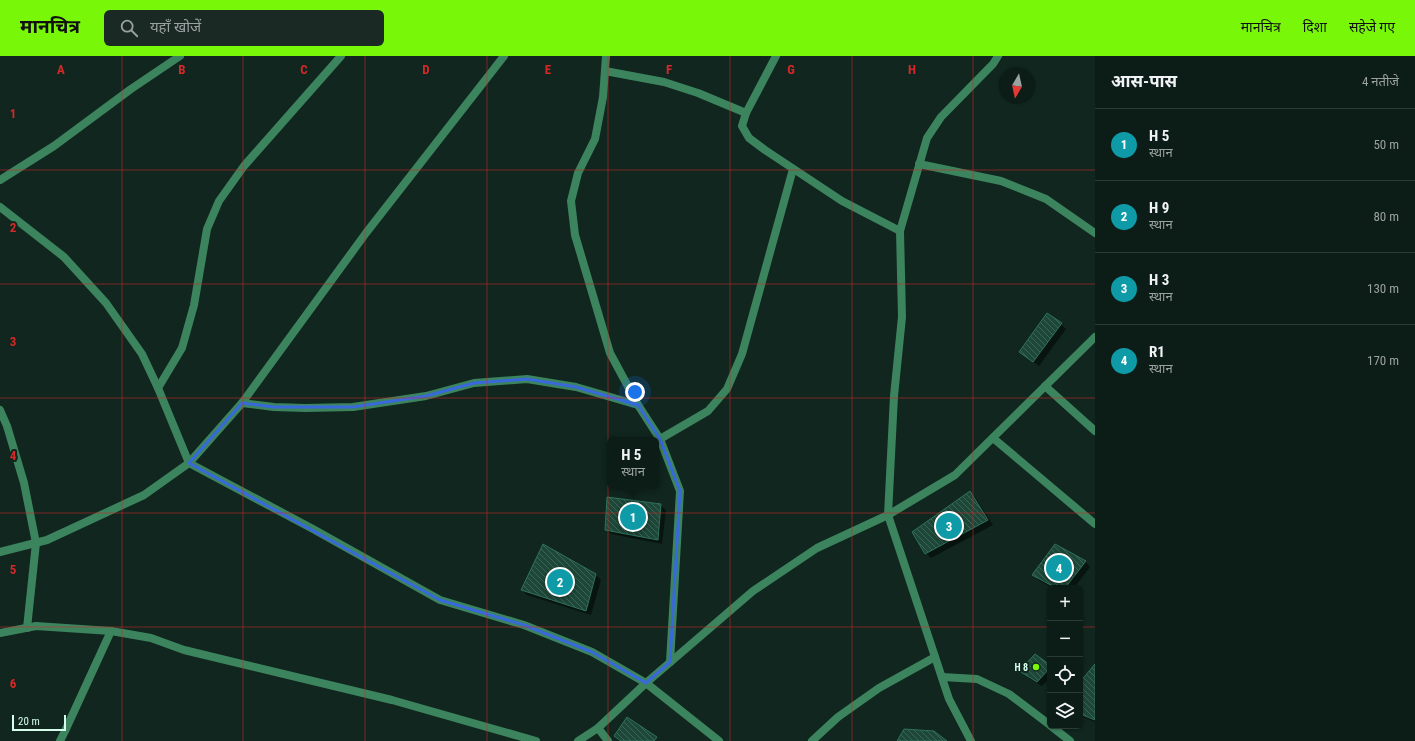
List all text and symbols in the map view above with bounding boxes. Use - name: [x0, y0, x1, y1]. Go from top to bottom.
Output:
- search box: [104, 10, 384, 46]
- text: मानचित्र: [20, 15, 80, 38]
- icon: search: [118, 17, 140, 39]
- text: यहाँ खोजें: [150, 18, 201, 36]
- text: मानचित्र: [1241, 19, 1281, 35]
- text: दिशा: [1303, 19, 1327, 35]
- text: सहेजे गए: [1349, 19, 1395, 35]
- text: A: [57, 62, 65, 77]
- text: B: [178, 62, 186, 77]
- text: C: [300, 62, 308, 77]
- text: D: [422, 62, 430, 77]
- text: E: [545, 62, 552, 77]
- text: F: [666, 62, 672, 77]
- text: G: [787, 62, 795, 77]
- text: H: [908, 62, 916, 77]
- north arrow: [999, 68, 1035, 104]
- text: आस-पास: [1111, 71, 1177, 91]
- text: 4 नतीजे: [1362, 74, 1399, 89]
- text: 1: [10, 106, 16, 121]
- text: H 5: [1149, 127, 1169, 145]
- text: 1: [1121, 137, 1127, 152]
- text: 50 m: [1373, 137, 1399, 152]
- text: स्थान: [1149, 145, 1173, 160]
- text: H 9: [1149, 199, 1169, 217]
- text: 2: [1121, 209, 1127, 224]
- text: 80 m: [1373, 209, 1399, 224]
- text: स्थान: [1149, 217, 1173, 232]
- text: 2: [10, 220, 17, 235]
- text: H 3: [1149, 271, 1169, 289]
- text: 3: [1121, 281, 1127, 296]
- text: 130 m: [1367, 281, 1399, 296]
- text: स्थान: [1149, 289, 1173, 304]
- text: 3: [10, 334, 16, 349]
- text: R1: [1149, 343, 1165, 361]
- text: 4: [1121, 353, 1127, 368]
- text: 170 m: [1367, 353, 1399, 368]
- text: स्थान: [1149, 361, 1173, 376]
- your location: [625, 382, 645, 402]
- popup: [607, 437, 659, 489]
- text: H 5: [621, 446, 641, 464]
- text: 4: [10, 448, 17, 463]
- text: स्थान: [621, 464, 645, 479]
- pin: 1: [620, 502, 646, 532]
- pin: 3: [936, 511, 962, 541]
- pin: 4: [1046, 553, 1072, 583]
- text: 5: [10, 562, 17, 577]
- pin: 2: [547, 567, 573, 597]
- map controls: [1047, 585, 1083, 729]
- button: +: [1047, 585, 1083, 621]
- button: −: [1047, 621, 1083, 657]
- button: locate: [1047, 657, 1083, 693]
- place label: H 8: [1015, 662, 1028, 673]
- marker: H 8: [1031, 662, 1041, 672]
- text: 6: [10, 676, 17, 691]
- button: layers: [1047, 693, 1083, 729]
- scale bar: [12, 713, 66, 732]
- text: 20 m: [18, 715, 40, 728]

